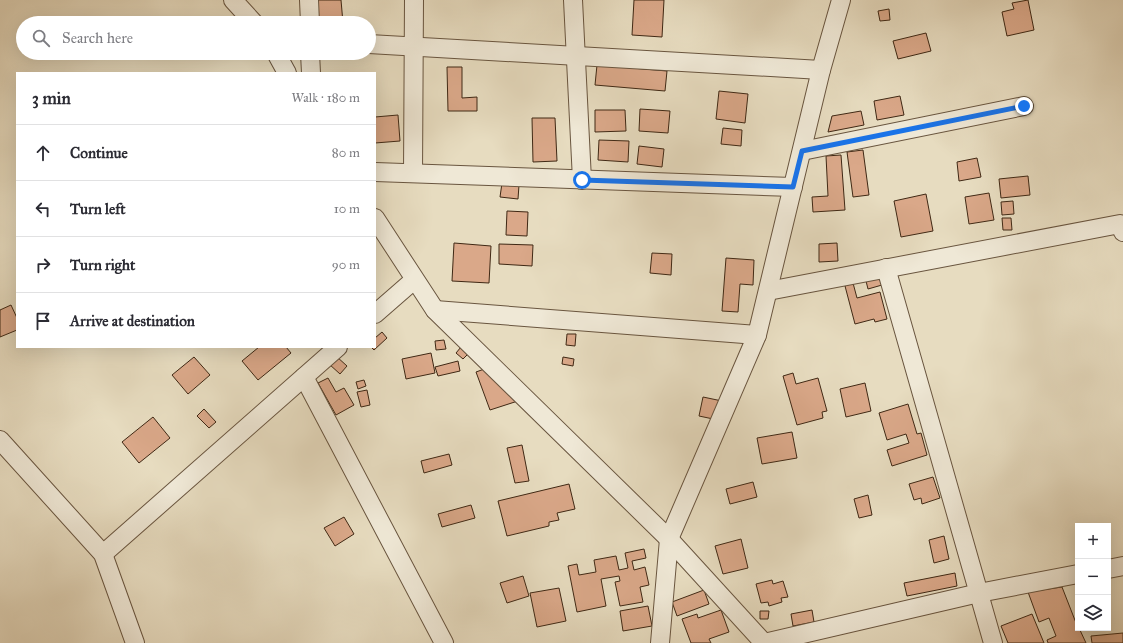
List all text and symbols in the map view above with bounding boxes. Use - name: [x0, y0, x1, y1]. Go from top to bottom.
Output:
- search box: [16, 16, 376, 60]
- icon: search: [30, 27, 52, 49]
- text: Search here: [62, 29, 133, 47]
- text: 3 min: [32, 88, 71, 109]
- text: Walk · 180 m: [291, 90, 360, 106]
- route end: [1015, 97, 1033, 115]
- icon: ahead: [32, 142, 54, 164]
- text: Continue: [70, 144, 128, 162]
- text: 80 m: [332, 145, 360, 161]
- route start: [573, 171, 591, 189]
- icon: left: [32, 198, 54, 220]
- text: Turn left: [70, 200, 126, 218]
- text: 10 m: [334, 201, 360, 217]
- icon: right: [32, 254, 54, 276]
- text: Turn right: [70, 256, 135, 274]
- text: 90 m: [332, 257, 360, 273]
- icon: arrive: [32, 310, 54, 332]
- text: Arrive at destination: [70, 312, 195, 330]
- map controls: [1075, 523, 1111, 631]
- button: +: [1075, 523, 1111, 559]
- button: −: [1075, 559, 1111, 595]
- button: layers: [1075, 595, 1111, 631]

